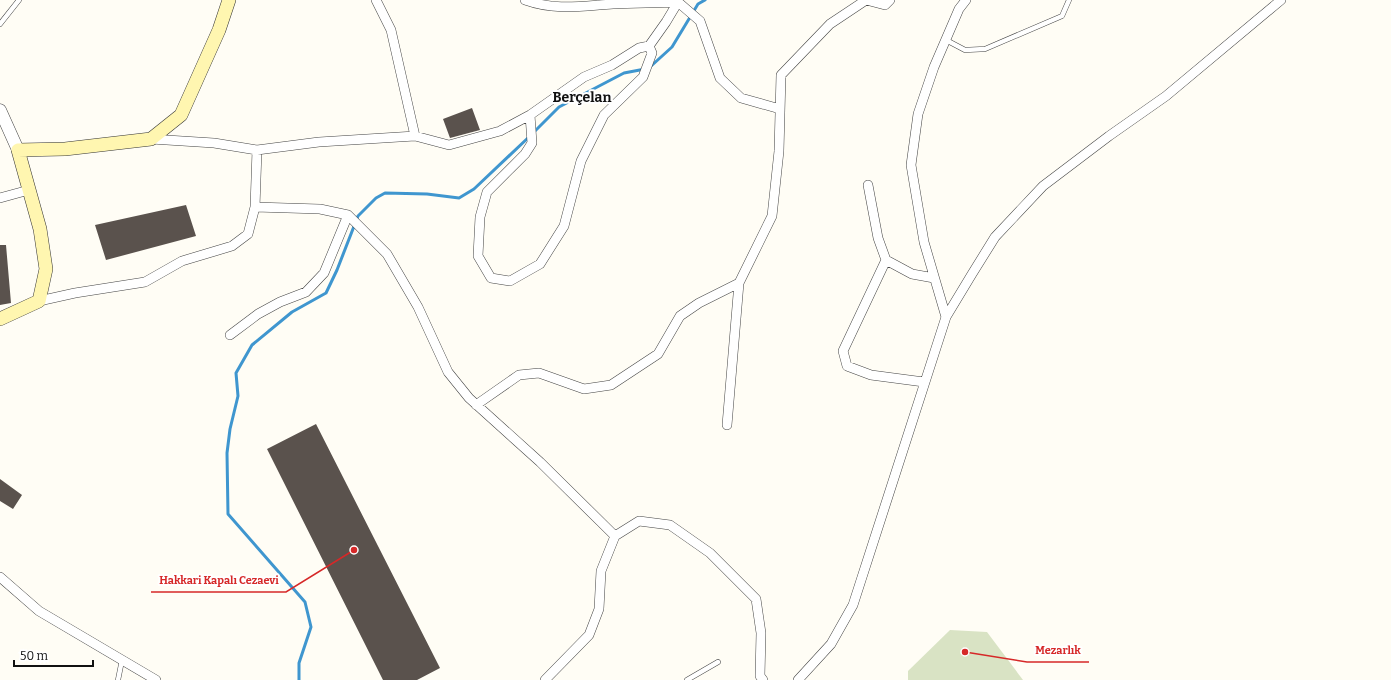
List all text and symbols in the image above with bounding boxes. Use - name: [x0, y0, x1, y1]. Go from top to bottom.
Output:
- district label: Berçelan: [553, 89, 611, 106]
- callout: Hakkari Kapalı Cezaevi: [151, 569, 286, 592]
- text: Hakkari Kapalı Cezaevi: [159, 574, 279, 587]
- callout: Mezarlık: [1027, 639, 1089, 662]
- scale bar: [14, 642, 93, 668]
- text: Mezarlık: [1035, 644, 1081, 657]
- text: 50 m: [20, 649, 49, 663]

